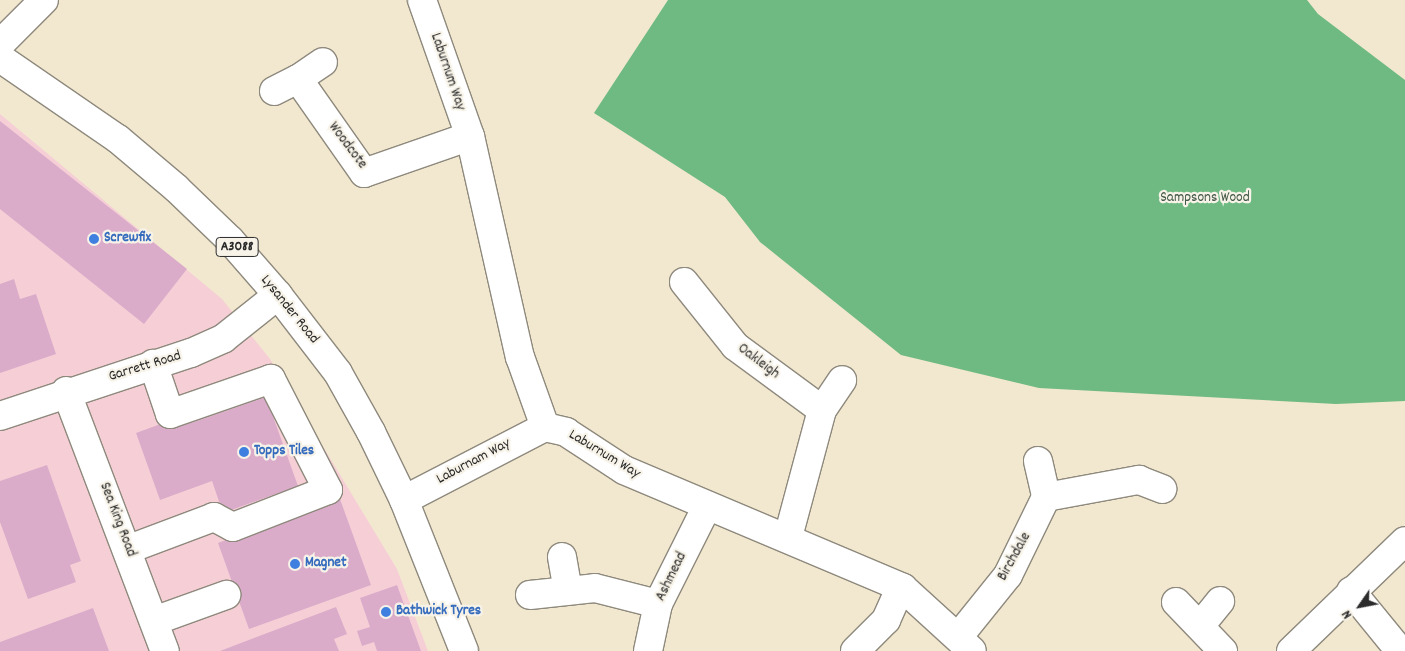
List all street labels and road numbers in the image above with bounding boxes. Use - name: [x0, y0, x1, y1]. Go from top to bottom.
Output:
- street label: Laburnum Way: [425, 31, 469, 113]
- street label: Woodcote: [324, 119, 370, 173]
- road number: A3088: [214, 236, 260, 258]
- street label: Lysander Road: [256, 272, 322, 348]
- street label: Oakleigh: [733, 340, 783, 384]
- street label: Garrett Road: [107, 347, 183, 387]
- street label: Laburnum Way: [565, 427, 643, 483]
- street label: Laburnam Way: [434, 435, 514, 489]
- street label: Sea King Road: [95, 480, 139, 560]
- street label: Birchdale: [994, 530, 1036, 584]
- street label: Ashmead: [652, 550, 692, 604]

